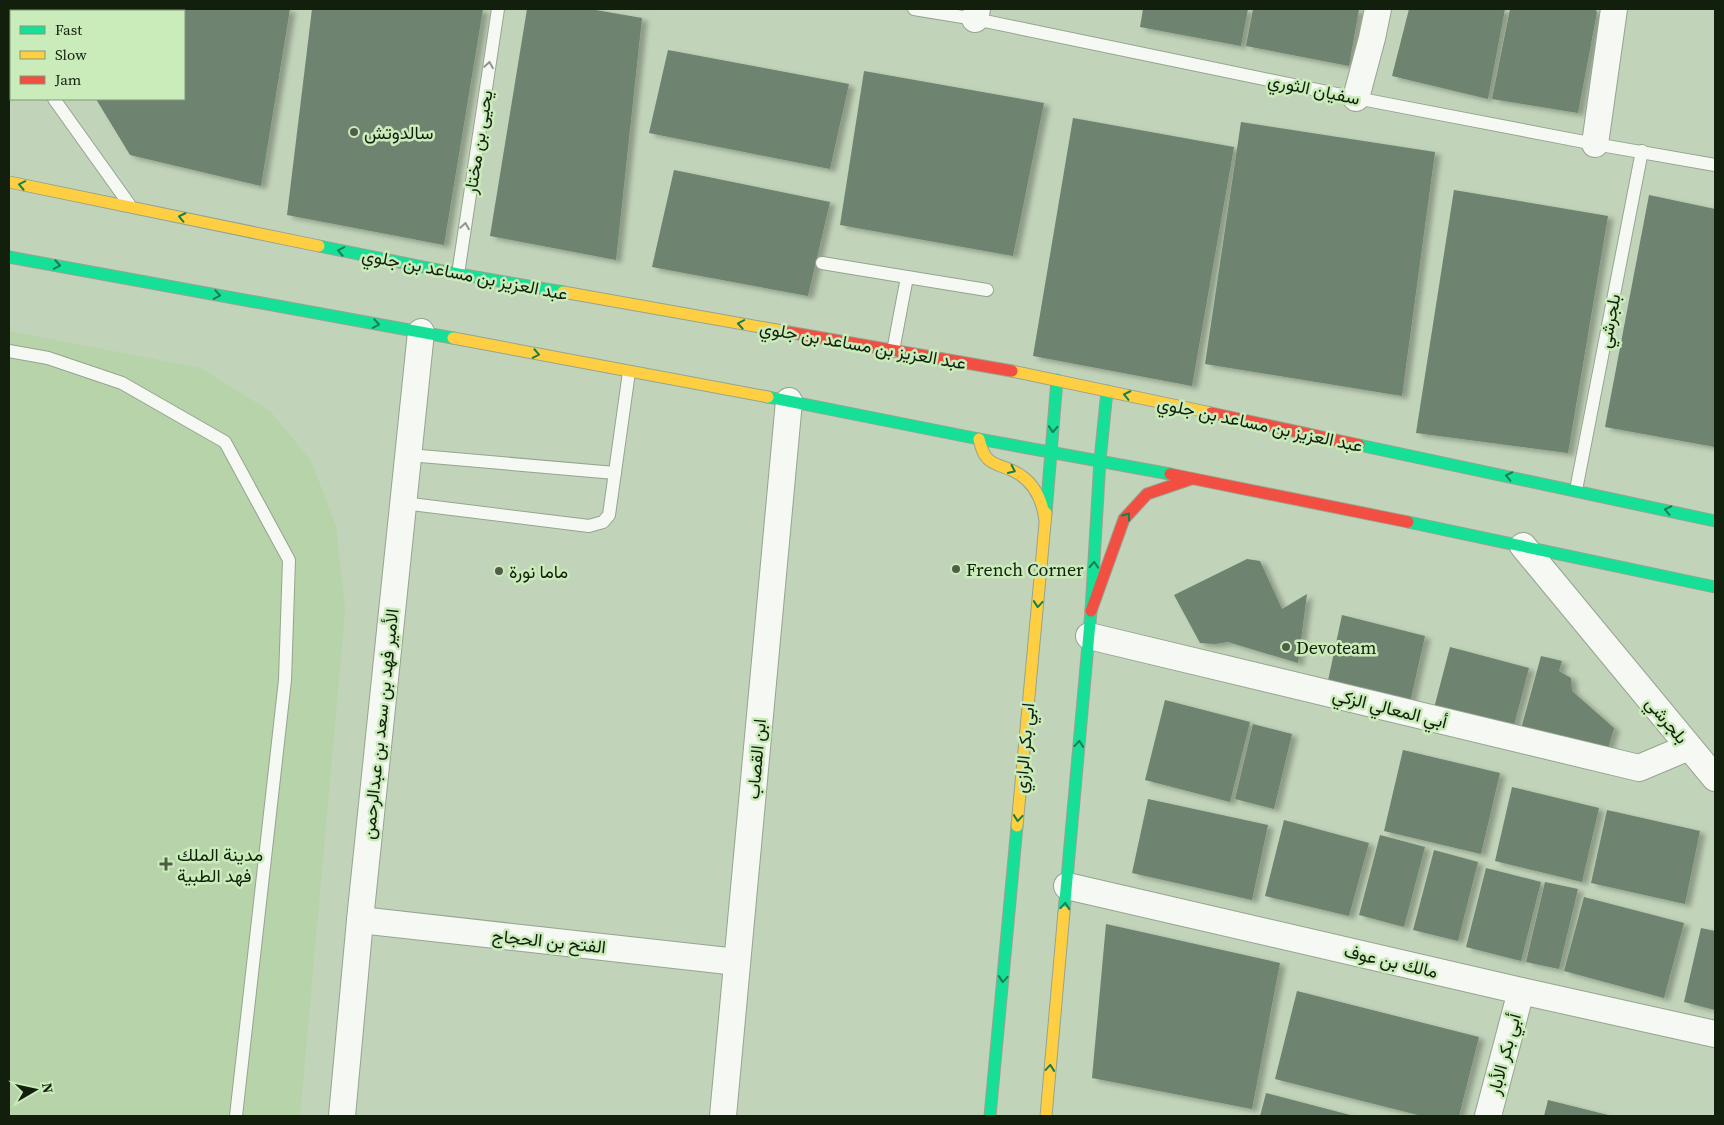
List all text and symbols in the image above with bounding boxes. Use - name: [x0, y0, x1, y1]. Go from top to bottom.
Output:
- legend: [10, 10, 185, 100]
- text: Fast: [55, 19, 82, 40]
- text: Slow: [55, 44, 87, 65]
- one-way arrow: [484, 61, 494, 70]
- street label: سفيان الثوري: [1265, 67, 1362, 114]
- text: Jam: [54, 69, 82, 90]
- street label: يحيى بن مختار: [457, 88, 499, 197]
- place label: سالدوتش: [364, 120, 433, 145]
- marker: سالدوتش: [348, 126, 360, 138]
- one-way arrow: [18, 180, 27, 191]
- one-way arrow: [177, 212, 186, 223]
- one-way arrow: [459, 222, 470, 230]
- street label: عبد العزيز بن مساعد بن جلوي: [359, 242, 570, 309]
- one-way arrow: [336, 246, 345, 256]
- one-way arrow: [52, 260, 61, 270]
- one-way arrow: [212, 289, 221, 299]
- street label: بلجرشي: [1592, 292, 1629, 351]
- street label: عبد العزيز بن مساعد بن جلوي: [757, 315, 968, 378]
- one-way arrow: [372, 318, 381, 328]
- one-way arrow: [737, 320, 746, 330]
- one-way arrow: [532, 348, 540, 359]
- one-way arrow: [1123, 390, 1132, 401]
- street label: عبد العزيز بن مساعد بن جلوي: [1154, 390, 1365, 461]
- one-way arrow: [1048, 425, 1059, 433]
- one-way arrow: [1007, 464, 1016, 474]
- one-way arrow: [1504, 472, 1513, 482]
- one-way arrow: [1663, 506, 1672, 516]
- one-way arrow: [1121, 512, 1130, 522]
- place label: French Corner: [966, 557, 1084, 582]
- place label: ماما نورة: [509, 559, 568, 584]
- one-way arrow: [1088, 560, 1099, 568]
- marker: French Corner: [950, 563, 962, 575]
- marker: ماما نورة: [493, 565, 505, 577]
- one-way arrow: [1032, 600, 1043, 608]
- street label: الأمير فهد بن سعد بن عبدالرحمن: [355, 607, 405, 841]
- place label: Devoteam: [1296, 635, 1376, 660]
- marker: Devoteam: [1280, 641, 1292, 653]
- street label: أبي المعالي الزكي: [1329, 682, 1450, 737]
- street label: بلجرشي: [1638, 691, 1694, 751]
- street label: ابي بكر الرازي: [1008, 702, 1043, 795]
- street label: ابن القصاب: [740, 718, 772, 800]
- one-way arrow: [1074, 740, 1085, 748]
- one-way arrow: [1013, 814, 1024, 822]
- place label: مدينة الملك فهد الطبية: [177, 842, 263, 888]
- marker: مدينة الملك فهد الطبية: [159, 857, 173, 871]
- one-way arrow: [1059, 902, 1070, 910]
- street label: الفتح بن الحجاج: [491, 923, 607, 959]
- street label: مالك بن عوف: [1342, 938, 1440, 984]
- one-way arrow: [998, 976, 1009, 984]
- street label: أبي بكر الأبار: [1481, 1011, 1530, 1099]
- one-way arrow: [1045, 1063, 1056, 1071]
- north arrow: [10, 1065, 60, 1115]
- text: N: [37, 1081, 59, 1095]

